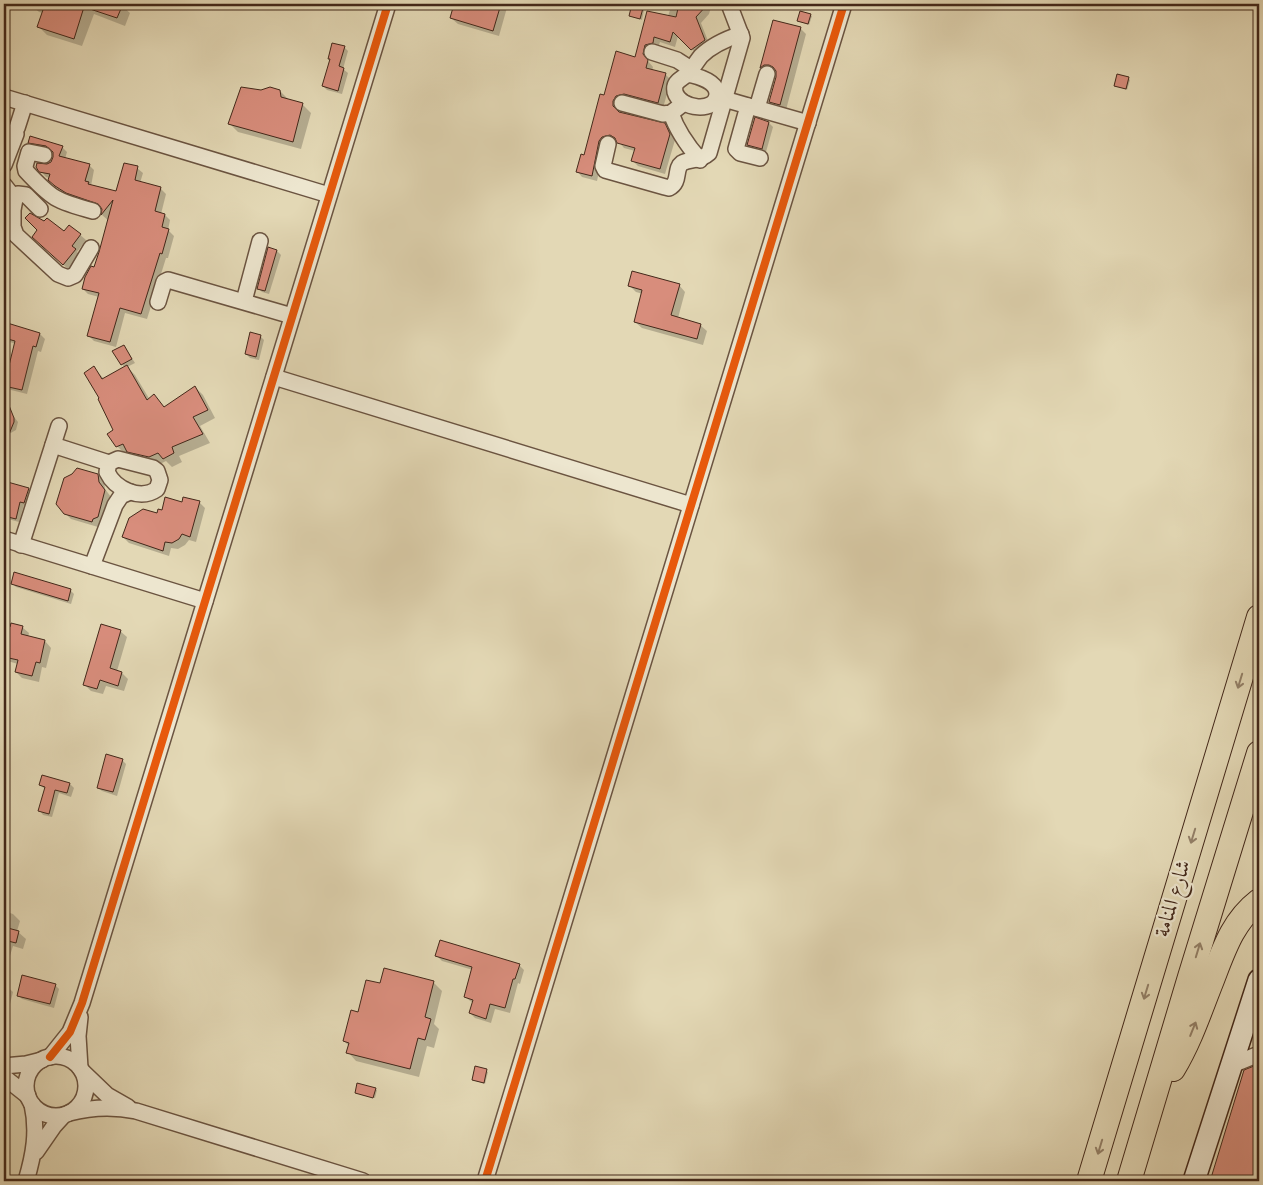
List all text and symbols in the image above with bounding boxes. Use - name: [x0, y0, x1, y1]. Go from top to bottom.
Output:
- one-way arrow: [1235, 672, 1245, 688]
- one-way arrow: [1188, 828, 1198, 844]
- street label: شارع المنامة: [1148, 857, 1201, 941]
- one-way arrow: [1193, 942, 1203, 958]
- one-way arrow: [1141, 984, 1151, 1000]
- one-way arrow: [1188, 1022, 1198, 1037]
- one-way arrow: [1094, 1139, 1104, 1155]

